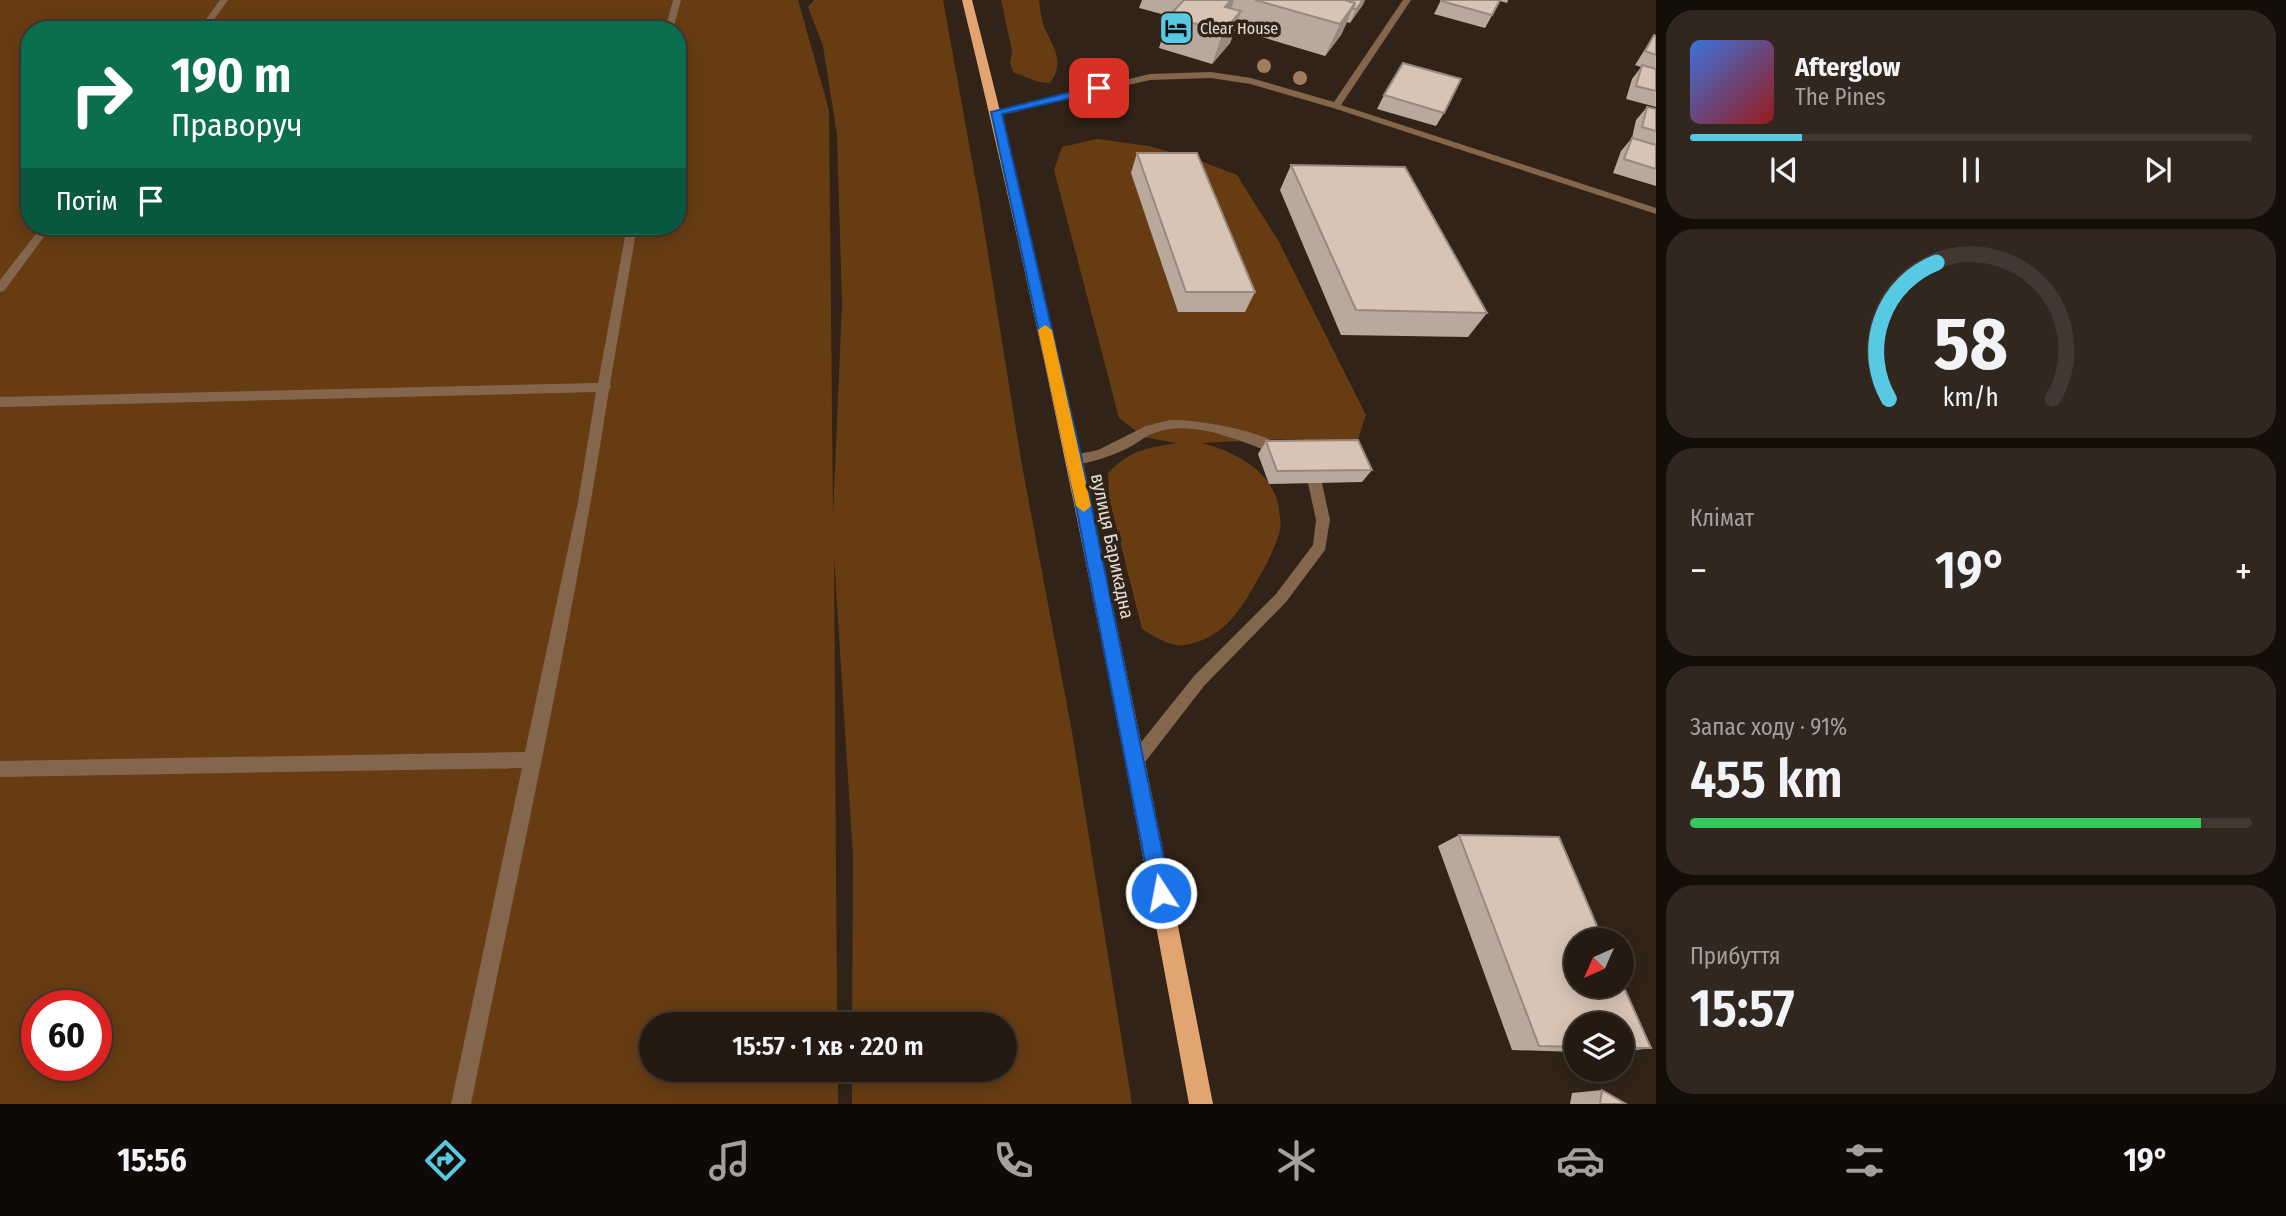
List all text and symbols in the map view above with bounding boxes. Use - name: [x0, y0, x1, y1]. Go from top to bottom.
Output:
- hotel icon: Clear House: [1157, 9, 1195, 47]
- place label: Clear House: [1200, 19, 1278, 38]
- text: 190 m: [171, 46, 291, 105]
- icon: right: [56, 49, 147, 140]
- text: Afterglow: [1795, 52, 1900, 83]
- pin: [1069, 58, 1129, 118]
- icon: arrive: [1080, 69, 1118, 107]
- text: The Pines: [1795, 83, 1886, 111]
- text: Праворуч: [171, 106, 303, 144]
- icon: previous: [1765, 151, 1803, 189]
- icon: pause: [1952, 151, 1990, 189]
- icon: next: [2139, 151, 2177, 189]
- icon: arrive: [132, 182, 170, 220]
- text: Потім: [56, 186, 118, 217]
- text: 58: [1934, 302, 2008, 389]
- text: km/h: [1943, 383, 1999, 413]
- street label: вулиця Барикадна: [1086, 471, 1139, 621]
- text: Клімат: [1690, 504, 1754, 532]
- text: 19°: [1935, 539, 2007, 602]
- text: −: [1690, 548, 1707, 594]
- text: +: [2235, 548, 2252, 594]
- text: Запас ходу · 91%: [1690, 713, 1847, 741]
- text: 455 km: [1690, 748, 1843, 811]
- position arrow: [1124, 856, 1198, 930]
- north arrow: [1564, 928, 1634, 998]
- map controls: [1564, 928, 1634, 1082]
- text: Прибуття: [1690, 942, 1780, 970]
- text: 15:57: [1690, 977, 1795, 1040]
- speed limit sign: 60: [21, 990, 112, 1081]
- button: layers: [1564, 1012, 1634, 1082]
- text: 15:57 · 1 хв · 220 m: [732, 1031, 924, 1062]
- icon: directions: [421, 1136, 470, 1185]
- icon: music: [705, 1136, 754, 1185]
- icon: phone: [989, 1136, 1038, 1185]
- icon: climate: [1272, 1136, 1321, 1185]
- icon: car: [1556, 1136, 1605, 1185]
- icon: filters: [1840, 1136, 1889, 1185]
- text: 15:56: [117, 1141, 187, 1179]
- text: 19°: [2124, 1141, 2169, 1179]

